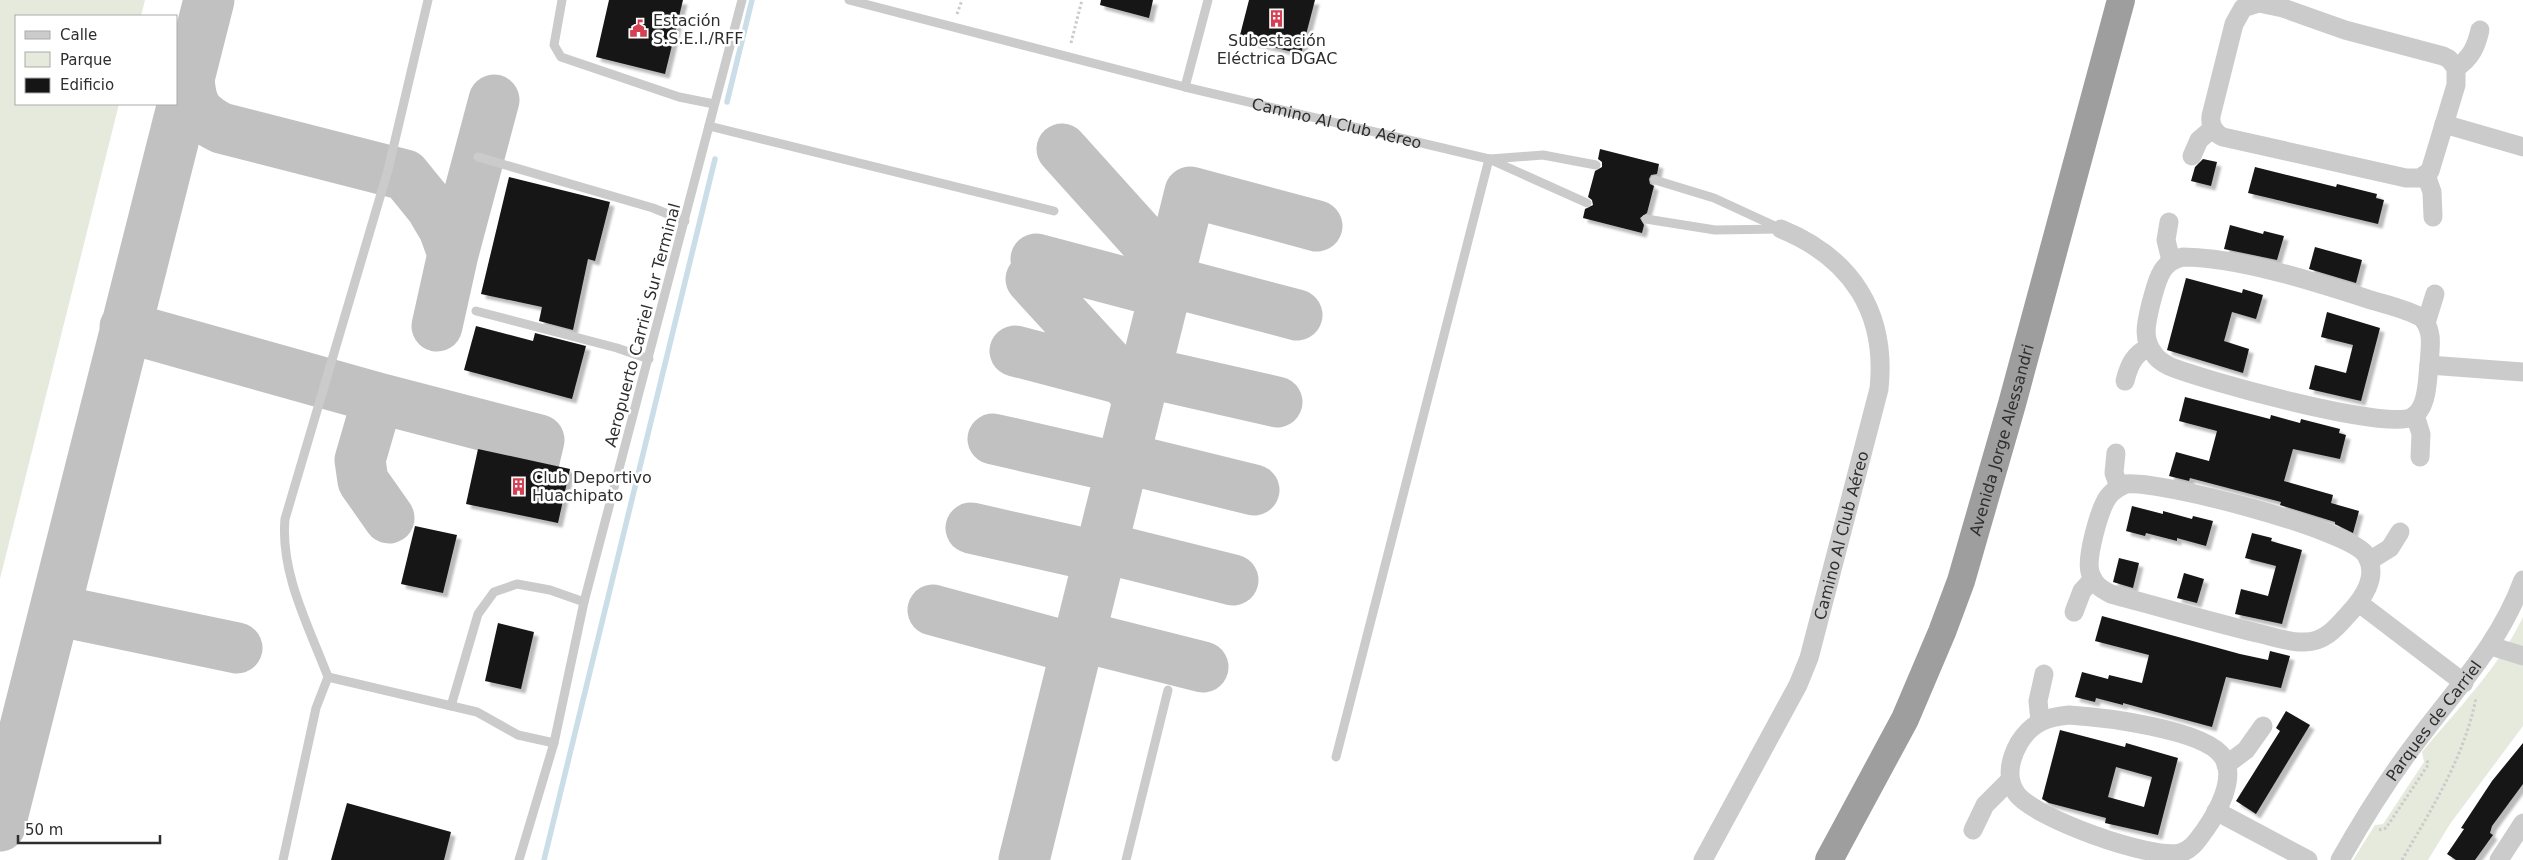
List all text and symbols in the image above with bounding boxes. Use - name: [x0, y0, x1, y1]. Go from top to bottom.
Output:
- building icon: Subestación Eléctrica DGAC: [1267, 9, 1287, 29]
- place label: Estación S.S.E.I./RFF: [653, 11, 743, 48]
- legend: [15, 15, 178, 105]
- public building icon: Estación S.S.E.I./RFF: [629, 19, 649, 39]
- text: Calle: [60, 26, 97, 44]
- place label: Subestación Eléctrica DGAC: [1217, 31, 1337, 68]
- text: Parque: [60, 51, 112, 69]
- text: Edificio: [60, 76, 114, 94]
- street label: Camino Al Club Aéreo: [1250, 94, 1424, 153]
- street label: Aeropuerto Carriel Sur Terminal: [601, 201, 684, 449]
- street label: Avenida Jorge Alessandri: [1966, 342, 2038, 538]
- street label: Camino Al Club Aéreo: [1810, 449, 1872, 622]
- place label: Club Deportivo Huachipato: [532, 468, 652, 505]
- building icon: Club Deportivo Huachipato: [508, 476, 528, 496]
- street label: Parques de Carriel: [2382, 657, 2486, 785]
- scale bar: [18, 812, 160, 844]
- text: 50 m: [25, 821, 63, 839]

